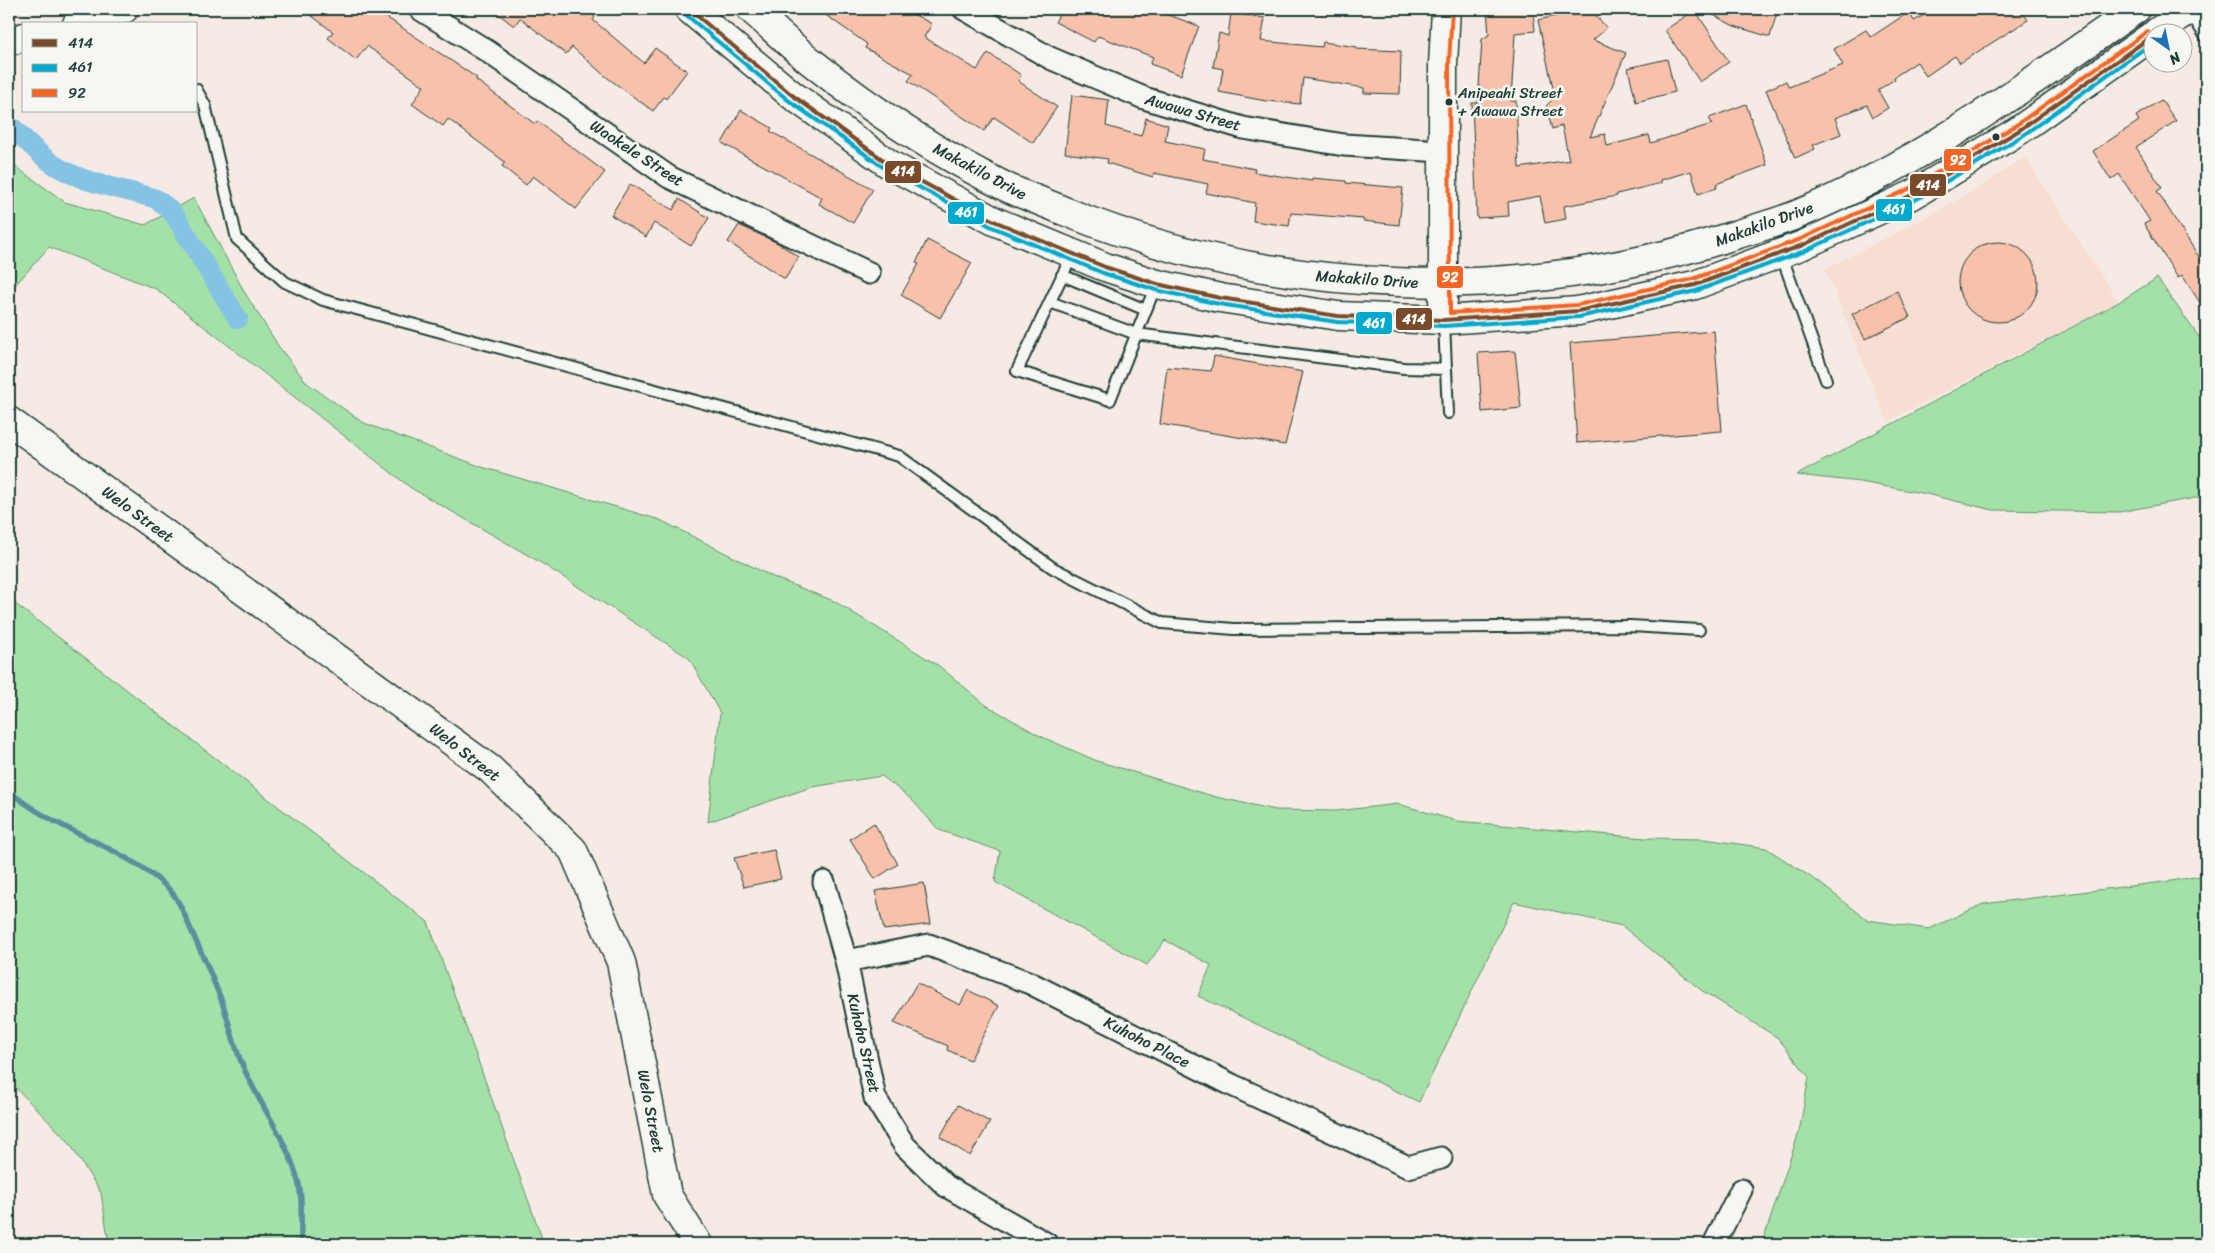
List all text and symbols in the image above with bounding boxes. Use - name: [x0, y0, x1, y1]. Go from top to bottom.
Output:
- legend: [22, 22, 198, 112]
- north arrow: [2142, 22, 2192, 72]
- text: 414: [68, 30, 93, 56]
- text: N: [2164, 45, 2187, 72]
- text: 461: [68, 54, 92, 80]
- text: 92: [68, 80, 86, 106]
- place label: Anipeahi Street + Awawa Street: [1457, 80, 1564, 124]
- street label: Awawa Street: [1141, 84, 1244, 140]
- marker: Anipeahi Street + Awawa Street: [1444, 97, 1454, 107]
- street label: Waokele Street: [584, 112, 690, 194]
- unlabelled marker: [1991, 132, 2001, 142]
- street label: Makakilo Drive: [928, 134, 1033, 208]
- line badge: 92: [1943, 148, 1972, 172]
- text: 92: [1950, 148, 1967, 173]
- text: 414: [890, 159, 915, 184]
- line badge: 414: [884, 160, 922, 184]
- line badge: 414: [1909, 173, 1947, 197]
- text: 414: [1915, 173, 1940, 198]
- street label: Makakilo Drive: [1711, 193, 1818, 255]
- text: 461: [1882, 197, 1905, 222]
- line badge: 461: [1875, 198, 1913, 222]
- text: 461: [954, 200, 977, 225]
- line badge: 461: [947, 201, 985, 225]
- street label: Makakilo Drive: [1315, 261, 1420, 297]
- line badge: 92: [1436, 265, 1464, 289]
- text: 92: [1442, 265, 1459, 290]
- line badge: 414: [1395, 307, 1433, 331]
- text: 414: [1401, 307, 1426, 332]
- line badge: 461: [1355, 311, 1393, 335]
- text: 461: [1362, 311, 1385, 336]
- street label: Welo Street: [96, 478, 180, 550]
- street label: Welo Street: [423, 715, 507, 789]
- street label: Kuhoho Street: [838, 990, 890, 1096]
- street label: Kuhoho Place: [1099, 1008, 1195, 1076]
- street label: Welo Street: [629, 1067, 673, 1155]

